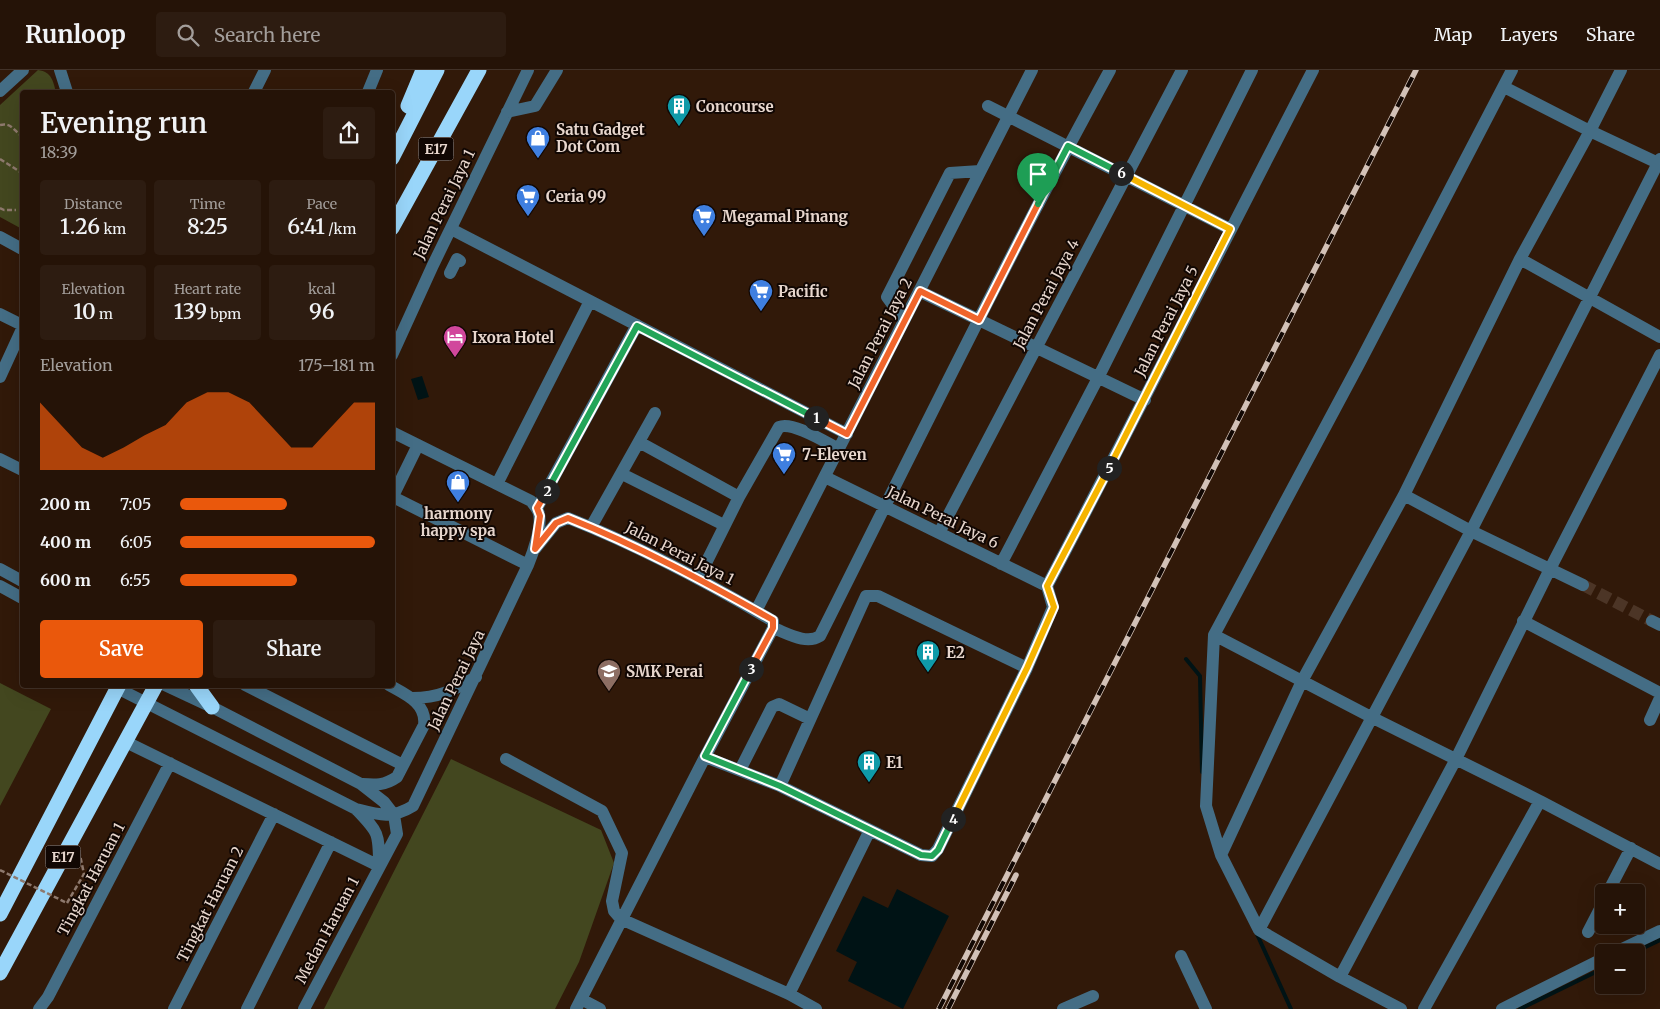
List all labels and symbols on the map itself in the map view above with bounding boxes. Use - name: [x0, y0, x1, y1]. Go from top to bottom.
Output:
- building icon: Concourse: [666, 93, 692, 127]
- place label: Concourse: [696, 97, 774, 116]
- place label: Satu Gadget Dot Com: [556, 120, 645, 156]
- shop icon: Satu Gadget Dot Com: [525, 125, 551, 159]
- road number: E17: [418, 138, 454, 160]
- street label: Jalan Perai Jaya 1: [409, 146, 479, 263]
- pin: [1017, 153, 1059, 204]
- pin: 6: [1108, 160, 1134, 186]
- supermarket icon: Ceria 99: [515, 183, 541, 217]
- place label: Ceria 99: [546, 187, 606, 206]
- supermarket icon: Megamal Pinang: [691, 203, 717, 237]
- place label: Megamal Pinang: [722, 207, 848, 226]
- street label: Jalan Perai Jaya 4: [1008, 236, 1083, 353]
- street label: Jalan Perai Jaya 5: [1129, 262, 1202, 380]
- street label: Jalan Perai Jaya 2: [843, 274, 916, 392]
- supermarket icon: Pacific: [748, 278, 774, 312]
- place label: Pacific: [778, 282, 828, 301]
- hotel icon: Ixora Hotel: [442, 324, 468, 358]
- place label: Ixora Hotel: [472, 328, 554, 347]
- pin: 1: [804, 406, 828, 430]
- supermarket icon: 7-Eleven: [771, 441, 797, 475]
- place label: 7-Eleven: [802, 445, 867, 464]
- pin: 5: [1096, 456, 1122, 480]
- shop icon: harmony happy spa: [445, 469, 471, 503]
- pin: 2: [534, 478, 560, 504]
- street label: Jalan Perai Jaya 6: [883, 481, 1002, 552]
- place label: harmony happy spa: [420, 504, 496, 540]
- street label: Jalan Perai Jaya 1: [621, 517, 738, 589]
- street label: Jalan Perai Jaya: [423, 627, 489, 734]
- building icon: E2: [915, 639, 941, 673]
- place label: E2: [946, 643, 965, 662]
- pin: 3: [738, 656, 764, 682]
- school or university icon: SMK Perai: [596, 658, 622, 692]
- place label: SMK Perai: [626, 662, 703, 681]
- building icon: E1: [856, 749, 882, 783]
- place label: E1: [886, 753, 903, 772]
- pin: 4: [940, 806, 966, 832]
- street label: Tingkat Haruan 1: [53, 819, 129, 939]
- street label: Tingkat Haruan 2: [173, 843, 247, 965]
- road number: E17: [46, 846, 80, 869]
- street label: Medan Haruan 1: [291, 873, 363, 987]

